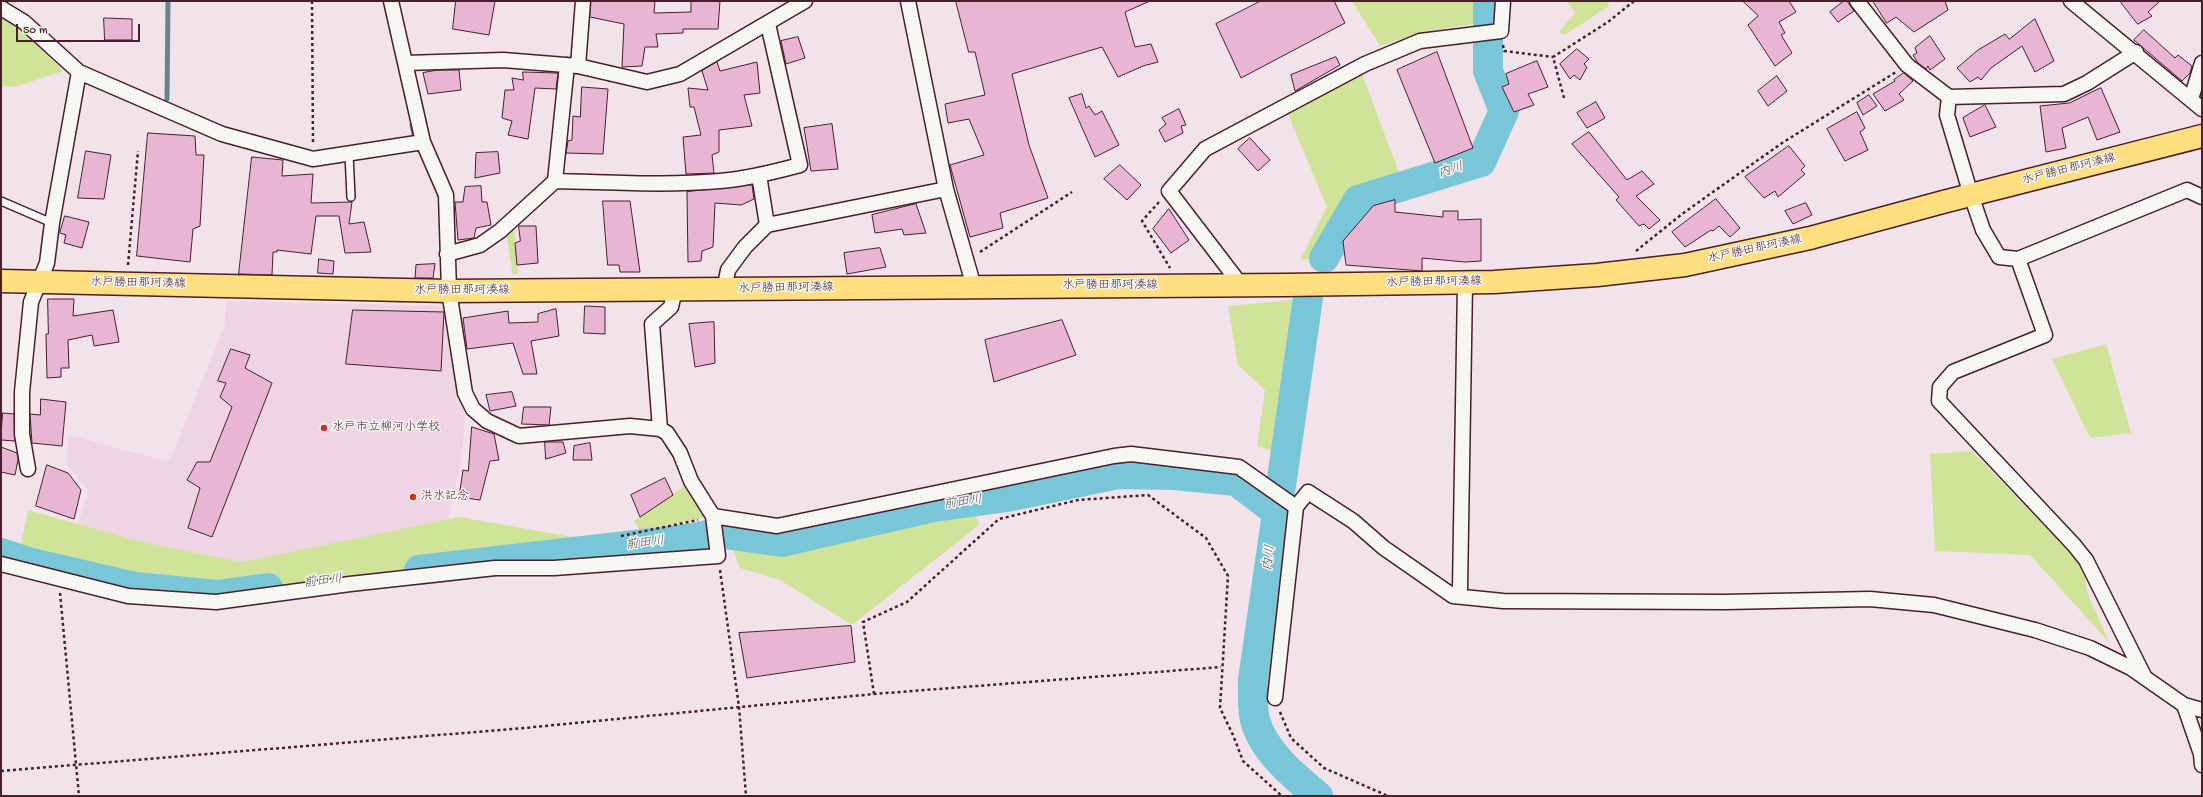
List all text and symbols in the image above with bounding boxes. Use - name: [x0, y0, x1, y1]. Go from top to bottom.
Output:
- scale bar: [18, 16, 142, 42]
- text: 50 m: [23, 24, 48, 38]
- street label: 水戸勝田那珂湊線: [2021, 151, 2117, 189]
- water label: 内川: [1436, 160, 1466, 182]
- street label: 水戸勝田那珂湊線: [1707, 233, 1803, 267]
- street label: 水戸勝田那珂湊線: [1386, 275, 1482, 291]
- street label: 水戸勝田那珂湊線: [90, 276, 186, 292]
- street label: 水戸勝田那珂湊線: [1062, 279, 1158, 293]
- street label: 水戸勝田那珂湊線: [738, 281, 834, 297]
- street label: 水戸勝田那珂湊線: [414, 284, 510, 298]
- place label: 水戸市立柳河小学校: [332, 421, 440, 435]
- marker: 水戸市立柳河小学校: [319, 423, 329, 433]
- place label: 洪水記念: [421, 490, 469, 504]
- marker: 洪水記念: [408, 492, 418, 502]
- water label: 前田川: [943, 493, 983, 513]
- water label: 前田川: [625, 534, 665, 554]
- water label: 内川: [1260, 544, 1280, 572]
- water label: 前田川: [303, 572, 343, 592]

